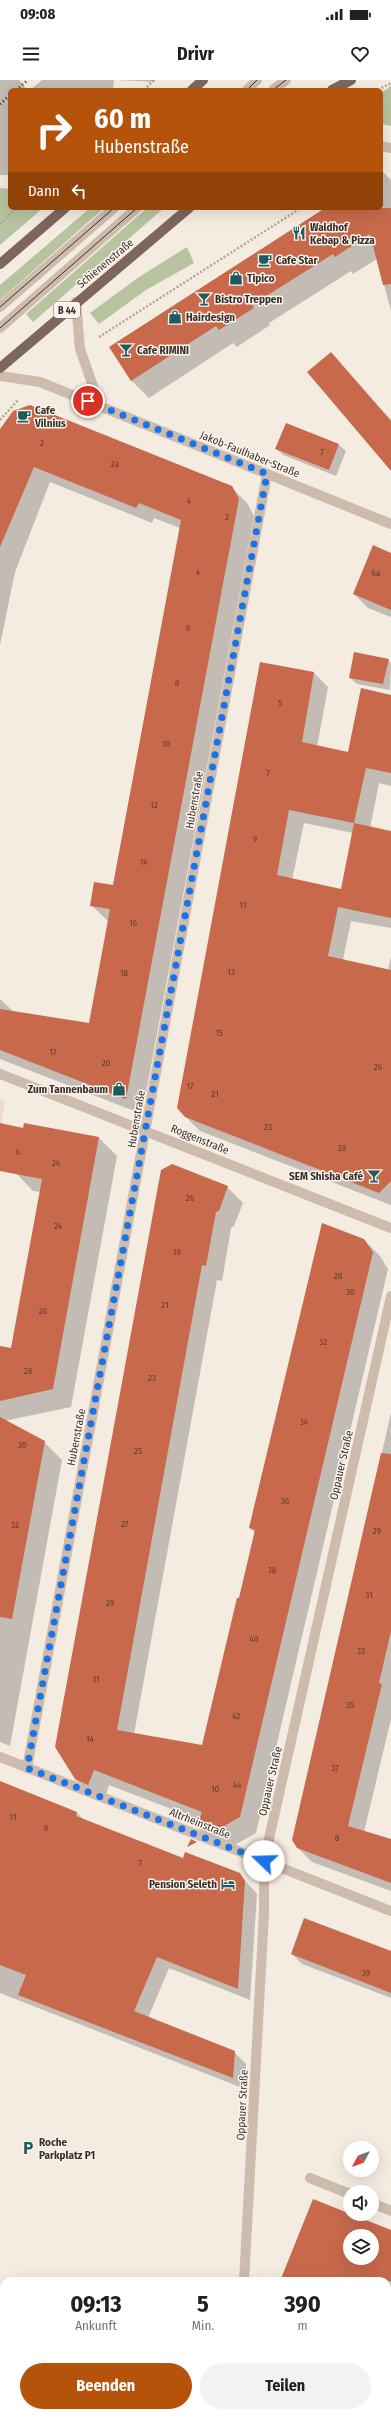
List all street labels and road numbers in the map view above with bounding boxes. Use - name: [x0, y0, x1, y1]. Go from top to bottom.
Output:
- street label: Schienenstraße: [74, 236, 136, 291]
- road number: B 44: [54, 302, 80, 318]
- street label: Jakob-Faulhaber-Straße: [198, 429, 301, 480]
- street label: Hubenstraße: [183, 770, 206, 830]
- street label: Hubenstraße: [125, 1089, 148, 1149]
- street label: Roggenstraße: [169, 1122, 231, 1157]
- street label: Hubenstraße: [65, 1407, 88, 1467]
- street label: Oppauer Straße: [327, 1429, 356, 1501]
- street label: Oppauer Straße: [256, 1745, 285, 1817]
- street label: Altrheinstraße: [168, 1805, 232, 1842]
- street label: Oppauer Straße: [234, 2069, 251, 2141]

